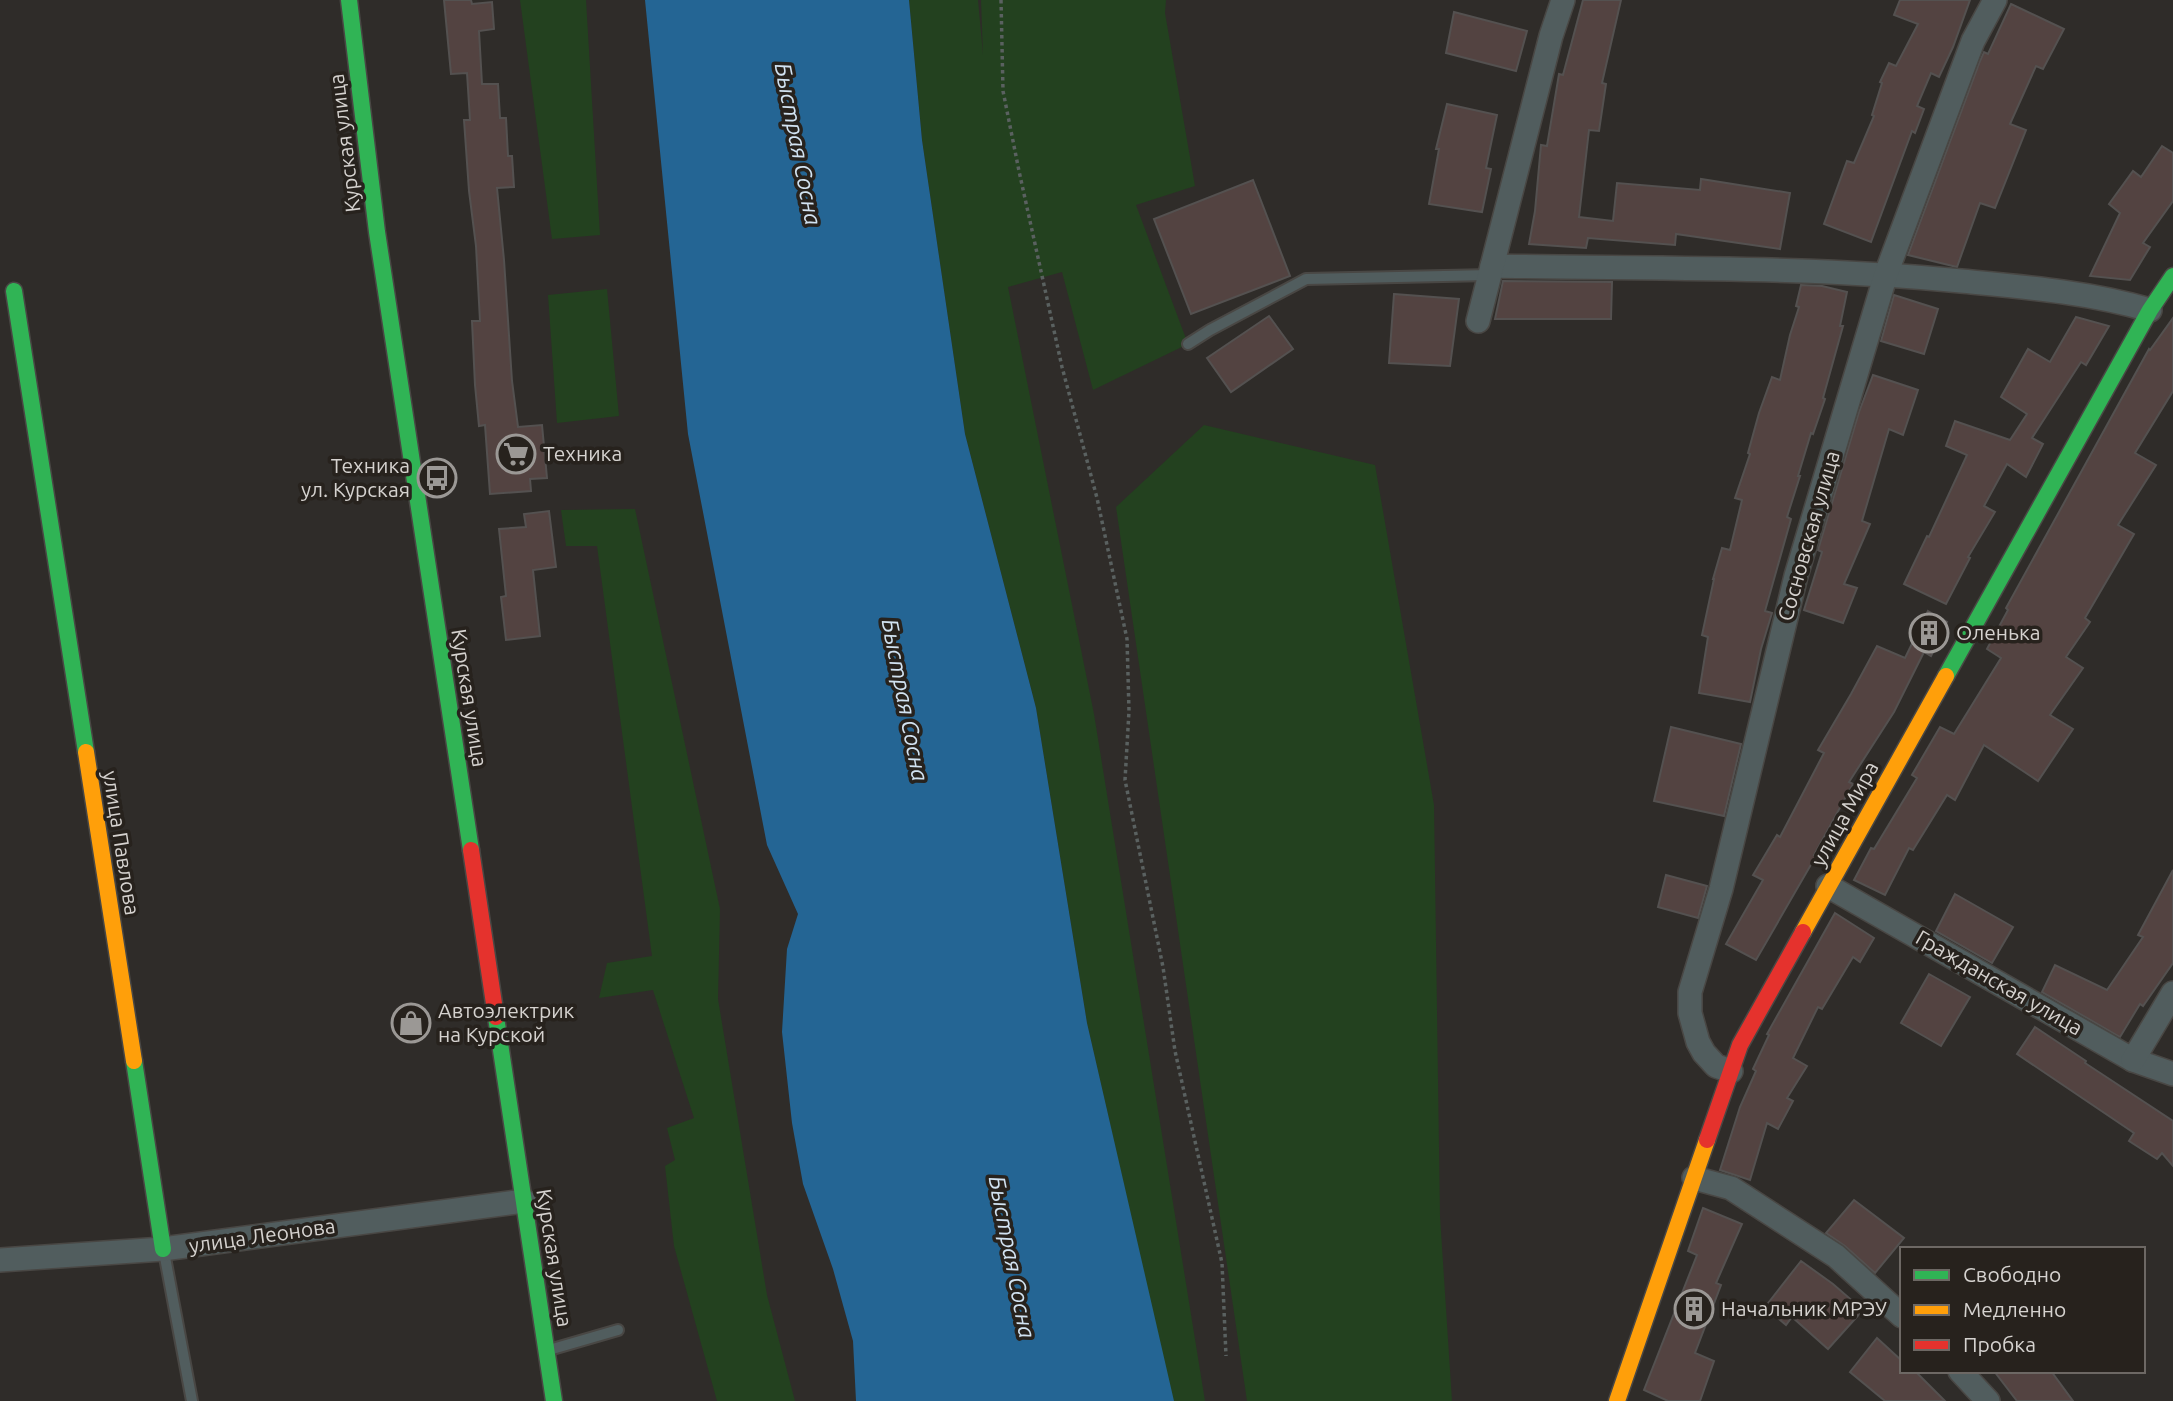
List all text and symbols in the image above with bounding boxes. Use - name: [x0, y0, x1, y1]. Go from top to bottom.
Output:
- water label: Быстрая Сосна: [770, 61, 826, 227]
- street label: Курская улица: [324, 72, 364, 214]
- supermarket icon: Техника: [495, 433, 537, 475]
- place label: Техника: [543, 441, 622, 465]
- street label: Сосновская улица: [1772, 448, 1844, 624]
- place label: Техника ул. Курская: [301, 453, 410, 501]
- bus stop icon: Техника ул. Курская: [416, 457, 458, 499]
- building icon: Оленька: [1908, 612, 1950, 654]
- water label: Быстрая Сосна: [877, 617, 933, 783]
- place label: Оленька: [1956, 620, 2041, 644]
- street label: Курская улица: [447, 627, 493, 769]
- street label: улица Мира: [1805, 757, 1883, 870]
- street label: улица Павлова: [99, 769, 145, 917]
- street label: Гражданская улица: [1912, 925, 2087, 1040]
- place label: Автоэлектрик на Курской: [438, 998, 575, 1046]
- shop icon: Автоэлектрик на Курской: [390, 1002, 432, 1044]
- water label: Быстрая Сосна: [984, 1174, 1040, 1340]
- street label: Курская улица: [532, 1187, 578, 1329]
- street label: улица Леонова: [187, 1213, 337, 1257]
- legend: [1900, 1247, 2145, 1373]
- text: Свободно: [1963, 1262, 2061, 1286]
- building icon: Начальник МРЭУ: [1673, 1288, 1715, 1330]
- place label: Начальник МРЭУ: [1721, 1296, 1887, 1320]
- text: Медленно: [1963, 1297, 2066, 1321]
- text: Пробка: [1963, 1332, 2036, 1356]

